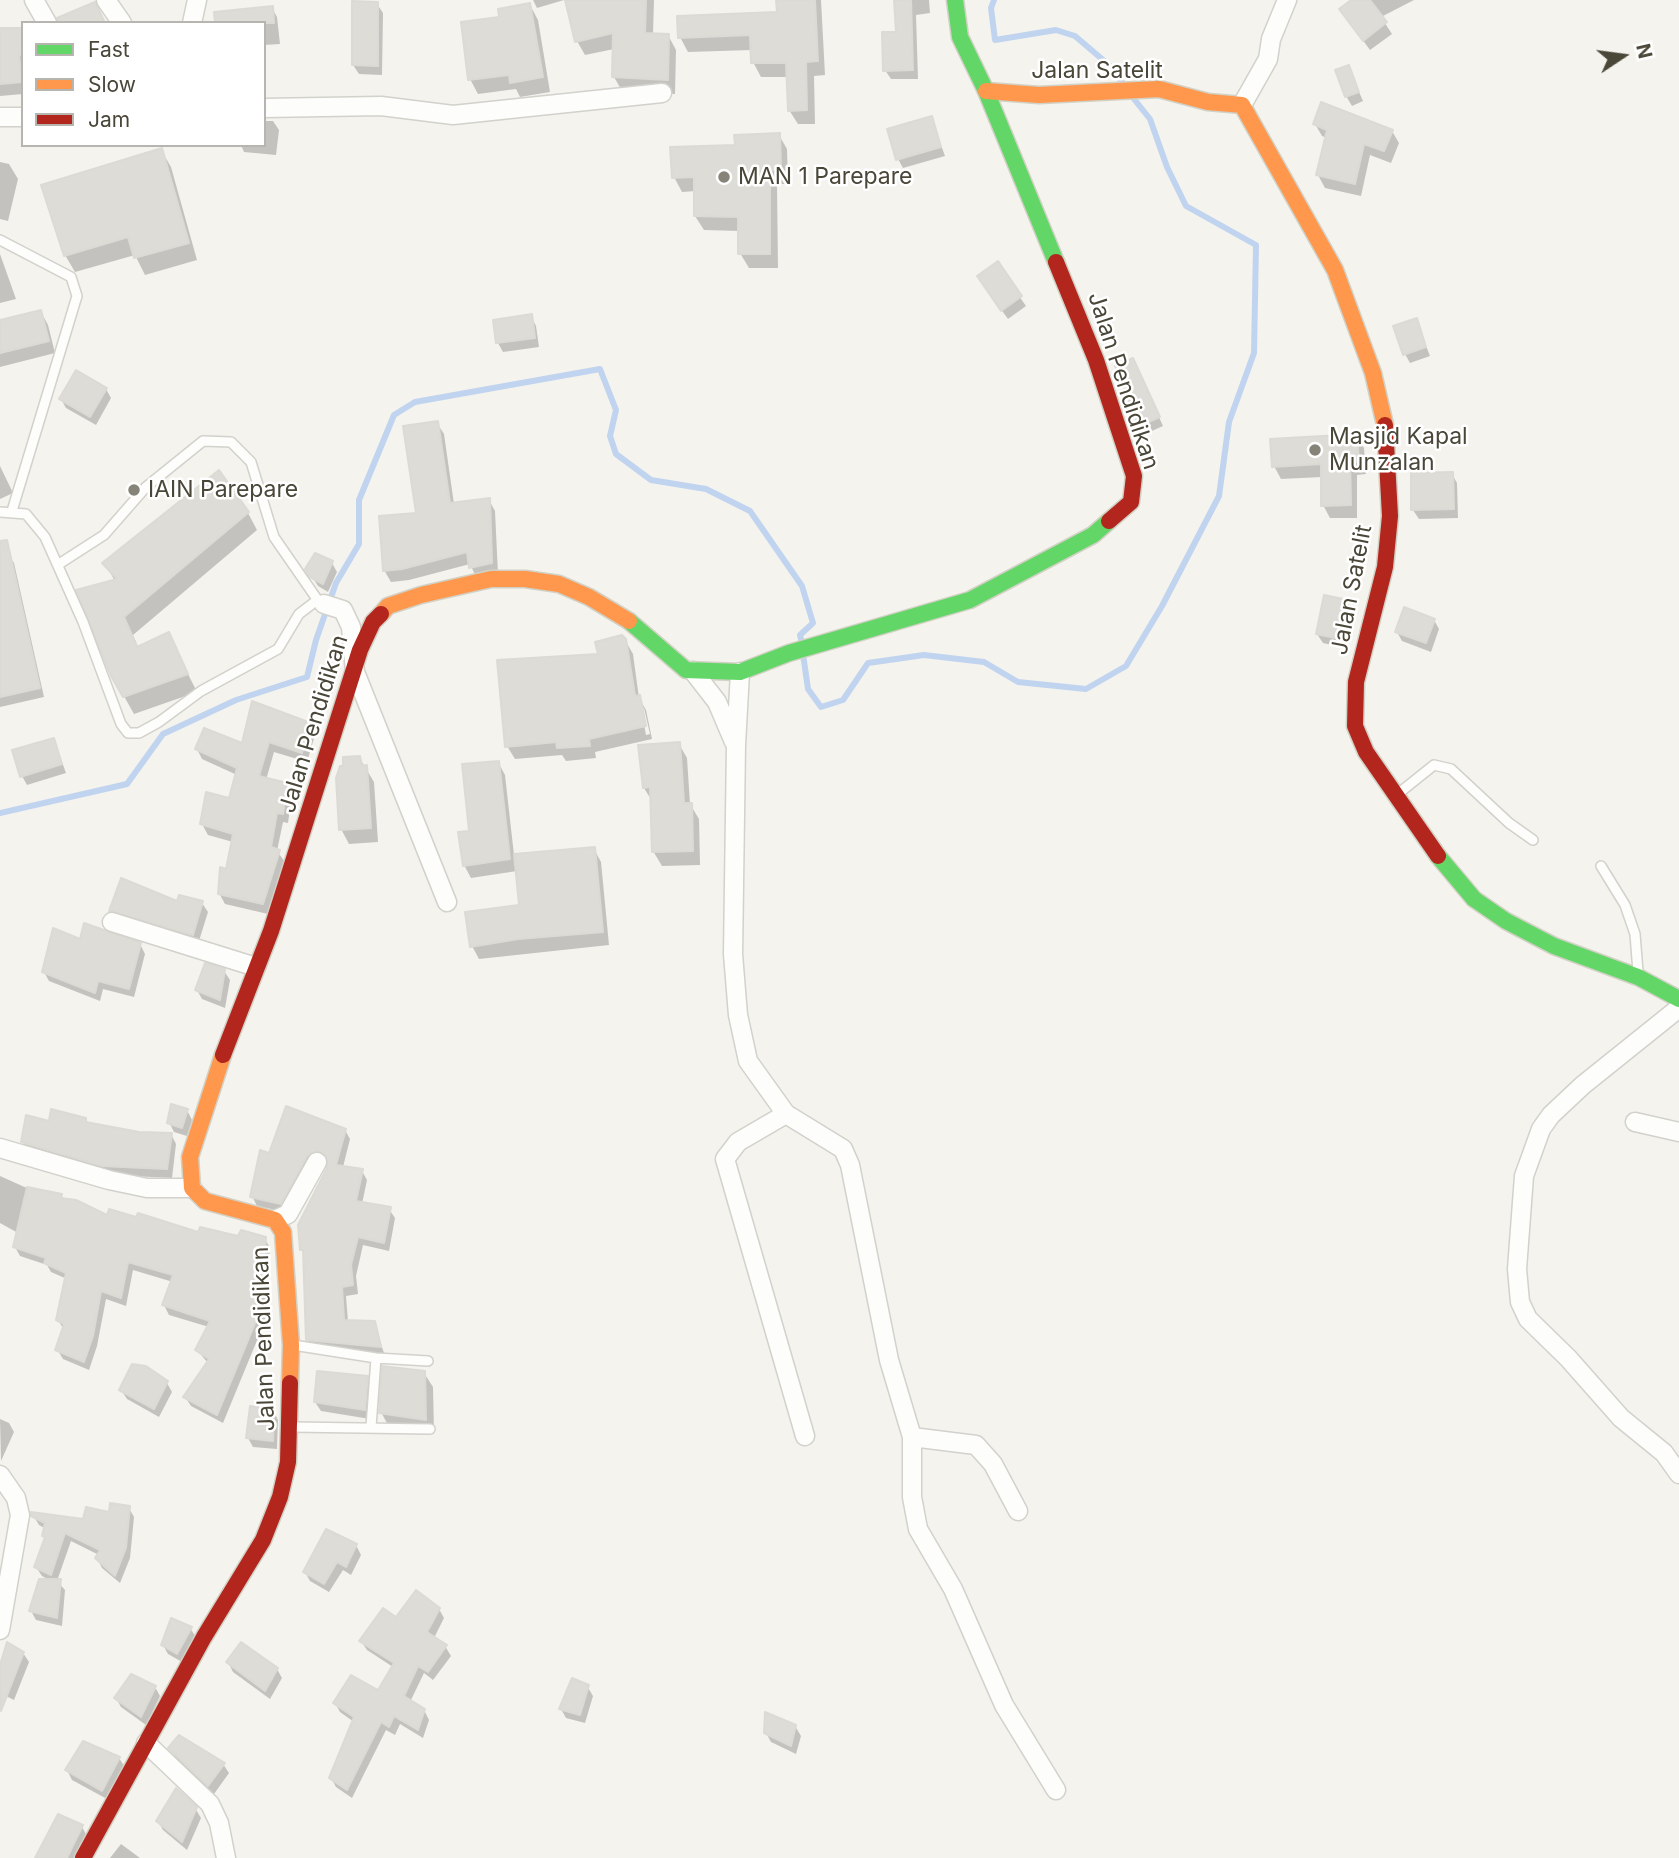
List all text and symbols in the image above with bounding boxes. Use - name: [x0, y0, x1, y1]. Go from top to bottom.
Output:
- legend: [21, 21, 266, 147]
- north arrow: [1588, 21, 1658, 91]
- text: Fast: [88, 37, 130, 62]
- text: N: [1631, 42, 1657, 61]
- street label: Jalan Satelit: [1031, 57, 1163, 85]
- text: Slow: [88, 72, 136, 97]
- text: Jam: [88, 107, 130, 132]
- place label: MAN 1 Parepare: [738, 163, 912, 191]
- marker: MAN 1 Parepare: [716, 169, 732, 185]
- street label: Jalan Pendidikan: [1081, 289, 1165, 473]
- place label: Masjid Kapal Munzalan: [1329, 423, 1468, 477]
- marker: Masjid Kapal Munzalan: [1307, 442, 1323, 458]
- place label: IAIN Parepare: [148, 476, 298, 504]
- marker: IAIN Parepare: [126, 482, 142, 498]
- street label: Jalan Satelit: [1326, 523, 1378, 657]
- street label: Jalan Pendidikan: [274, 632, 354, 816]
- street label: Jalan Pendidikan: [247, 1246, 281, 1432]

